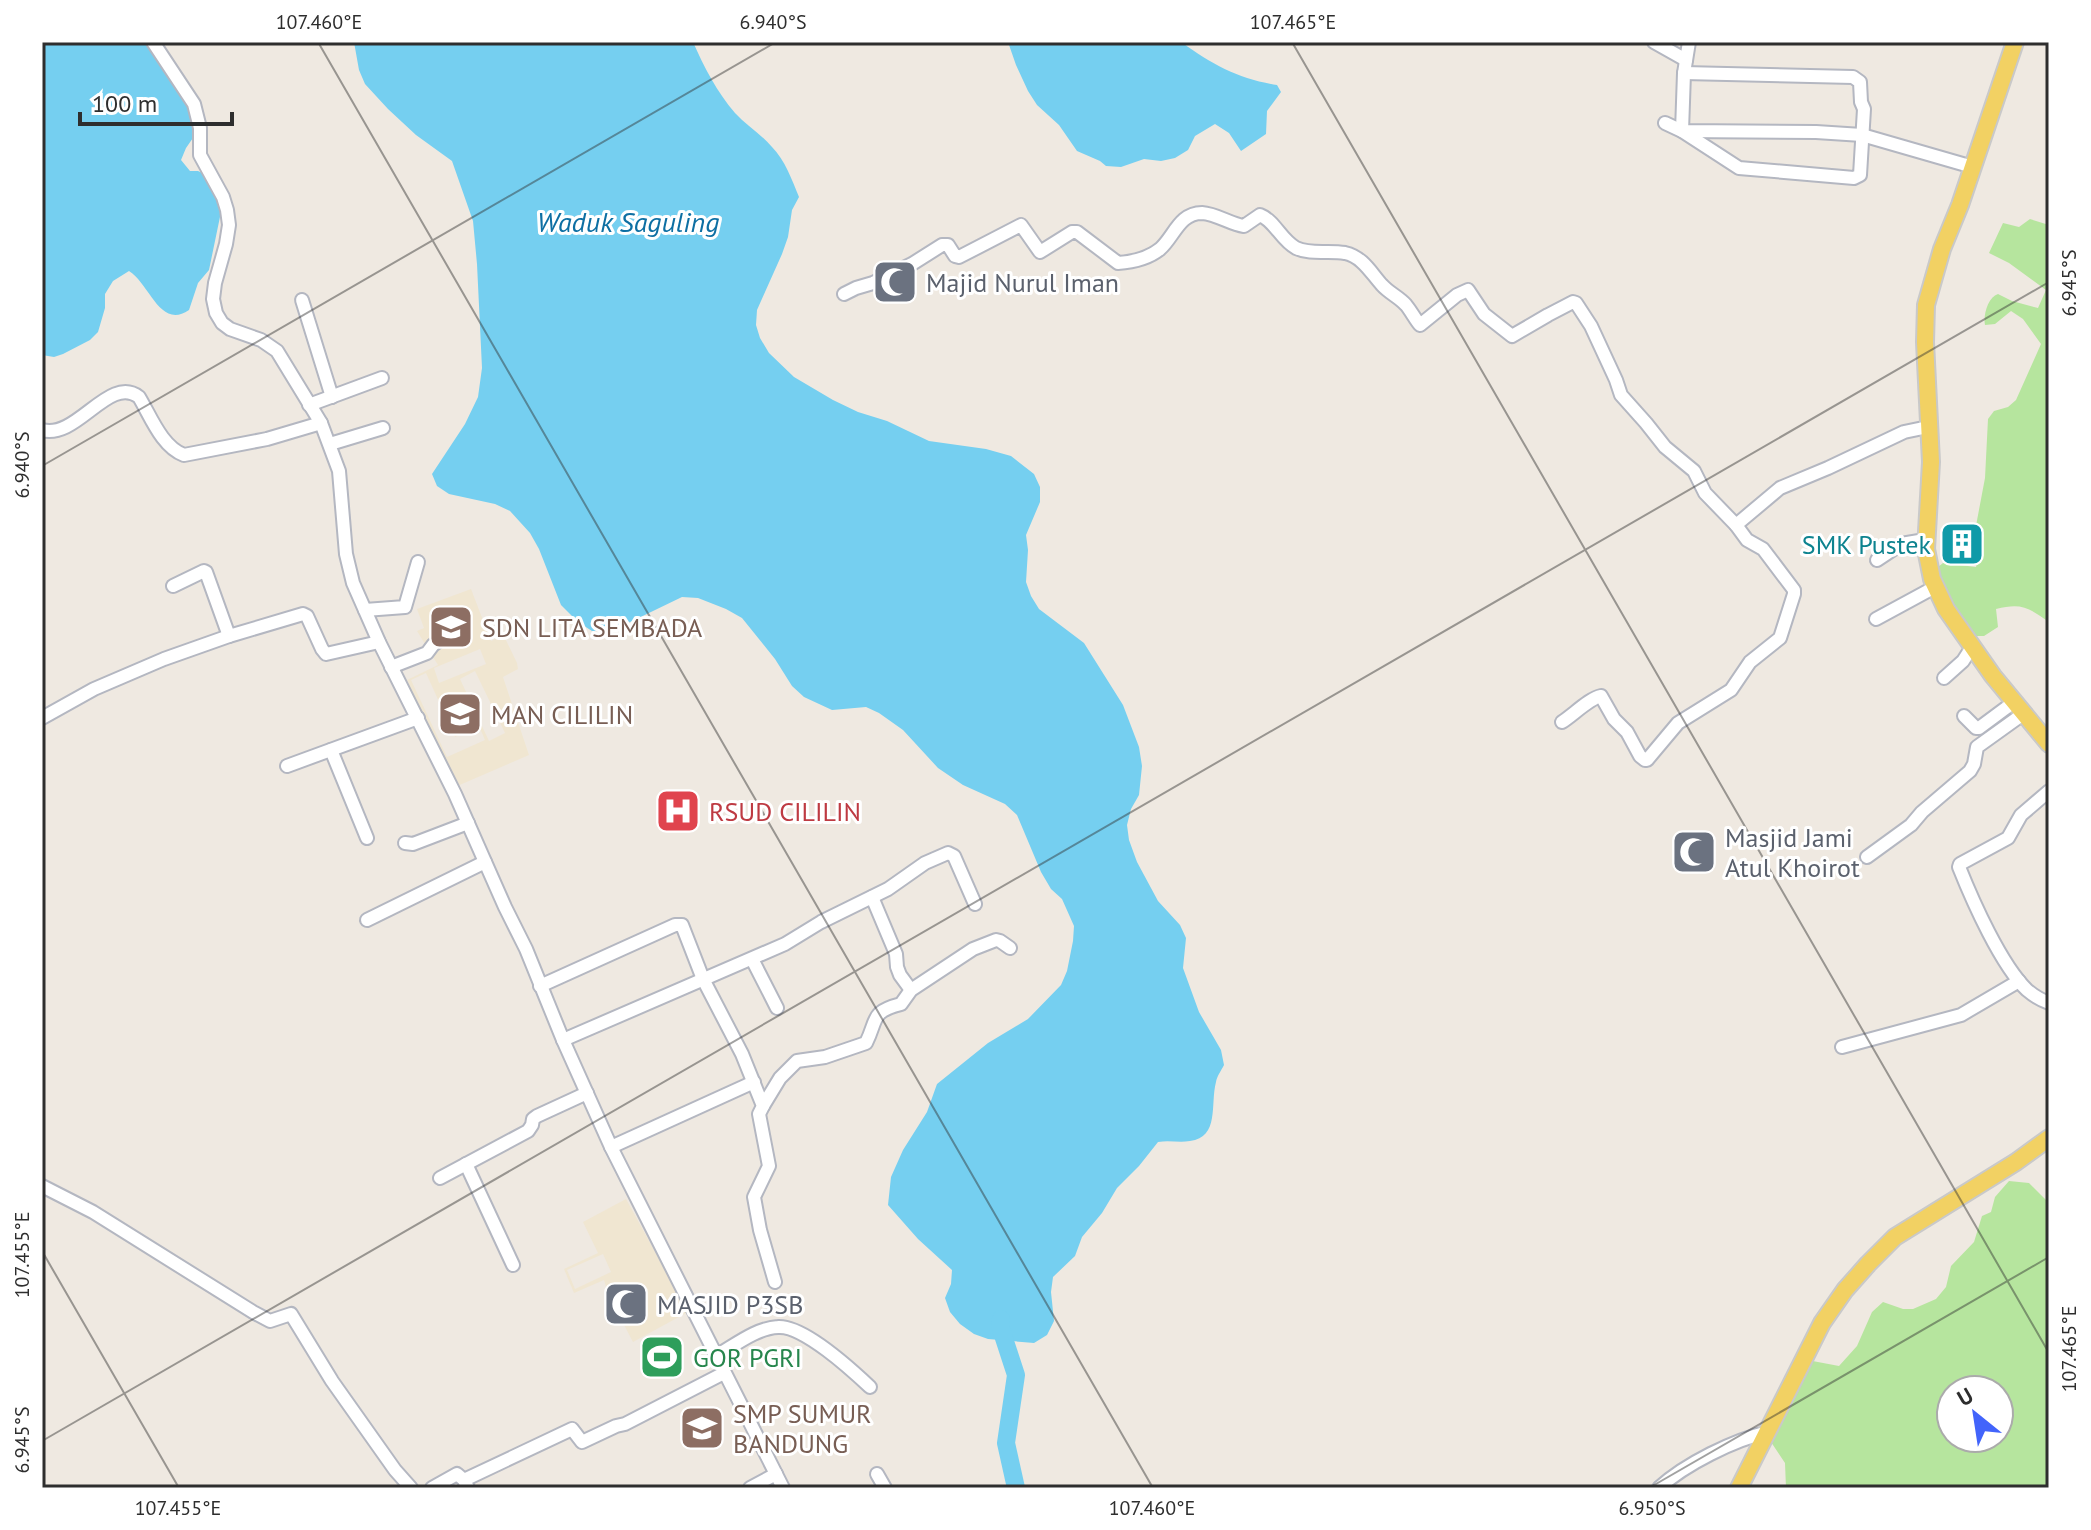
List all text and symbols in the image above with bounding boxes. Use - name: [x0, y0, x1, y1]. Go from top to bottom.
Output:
- text: 107.460°E: [276, 9, 362, 35]
- text: 6.940°S: [740, 9, 807, 35]
- text: 107.465°E: [1250, 9, 1336, 35]
- scale bar: [80, 76, 232, 126]
- text: 100 m: [92, 88, 157, 119]
- water label: Waduk Saguling: [537, 203, 719, 240]
- text: 6.945°S: [2056, 250, 2082, 317]
- mosque icon: Majid Nurul Iman: [871, 258, 919, 306]
- place label: Majid Nurul Iman: [926, 266, 1119, 299]
- text: 6.940°S: [9, 432, 35, 499]
- building icon: SMK Pustek: [1938, 520, 1986, 568]
- place label: SMK Pustek: [1802, 528, 1932, 561]
- school or university icon: SDN LITA SEMBADA: [427, 603, 475, 651]
- place label: SDN LITA SEMBADA: [482, 611, 702, 644]
- school or university icon: MAN CILILIN: [436, 690, 484, 738]
- place label: MAN CILILIN: [491, 698, 633, 731]
- hospital icon: RSUD CILILIN: [654, 787, 702, 835]
- place label: RSUD CILILIN: [709, 795, 861, 828]
- place label: Masjid Jami Atul Khoirot: [1725, 821, 1860, 884]
- mosque icon: Masjid Jami Atul Khoirot: [1670, 828, 1718, 876]
- text: 107.455°E: [9, 1212, 35, 1298]
- mosque icon: MASJID P3SB: [602, 1280, 650, 1328]
- place label: MASJID P3SB: [657, 1288, 803, 1321]
- text: 107.465°E: [2056, 1306, 2082, 1392]
- sports icon: GOR PGRI: [638, 1333, 686, 1381]
- place label: GOR PGRI: [693, 1341, 802, 1374]
- north arrow: [1935, 1374, 2015, 1454]
- text: U: [1952, 1381, 1978, 1412]
- place label: SMP SUMUR BANDUNG: [733, 1397, 872, 1460]
- school or university icon: SMP SUMUR BANDUNG: [678, 1404, 726, 1452]
- text: 6.945°S: [9, 1407, 35, 1474]
- text: 107.455°E: [135, 1495, 221, 1521]
- text: 107.460°E: [1109, 1495, 1195, 1521]
- text: 6.950°S: [1619, 1495, 1686, 1521]

